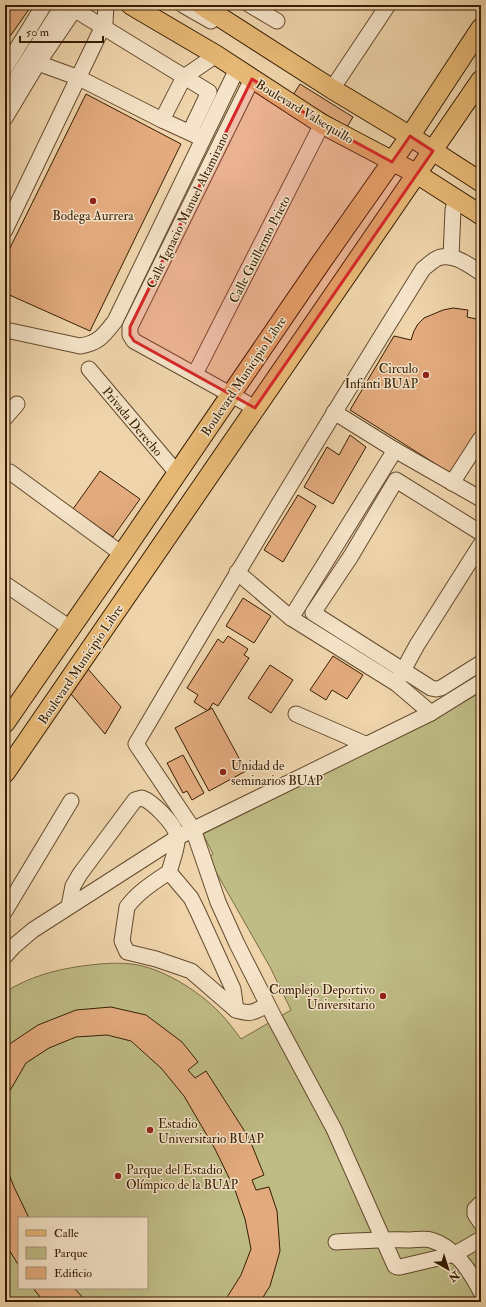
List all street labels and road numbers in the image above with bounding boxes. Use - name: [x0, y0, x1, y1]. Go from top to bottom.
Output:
- street label: Boulevard Valsequillo: [253, 76, 356, 147]
- street label: Calle Ignacio Manuel Altamirano: [143, 130, 233, 291]
- street label: Calle Guillermo Prieto: [226, 193, 294, 306]
- street label: Boulevard Municipio Libre: [198, 313, 291, 440]
- street label: Privada Derecho: [99, 384, 166, 460]
- street label: Boulevard Municipio Libre: [35, 601, 128, 728]

